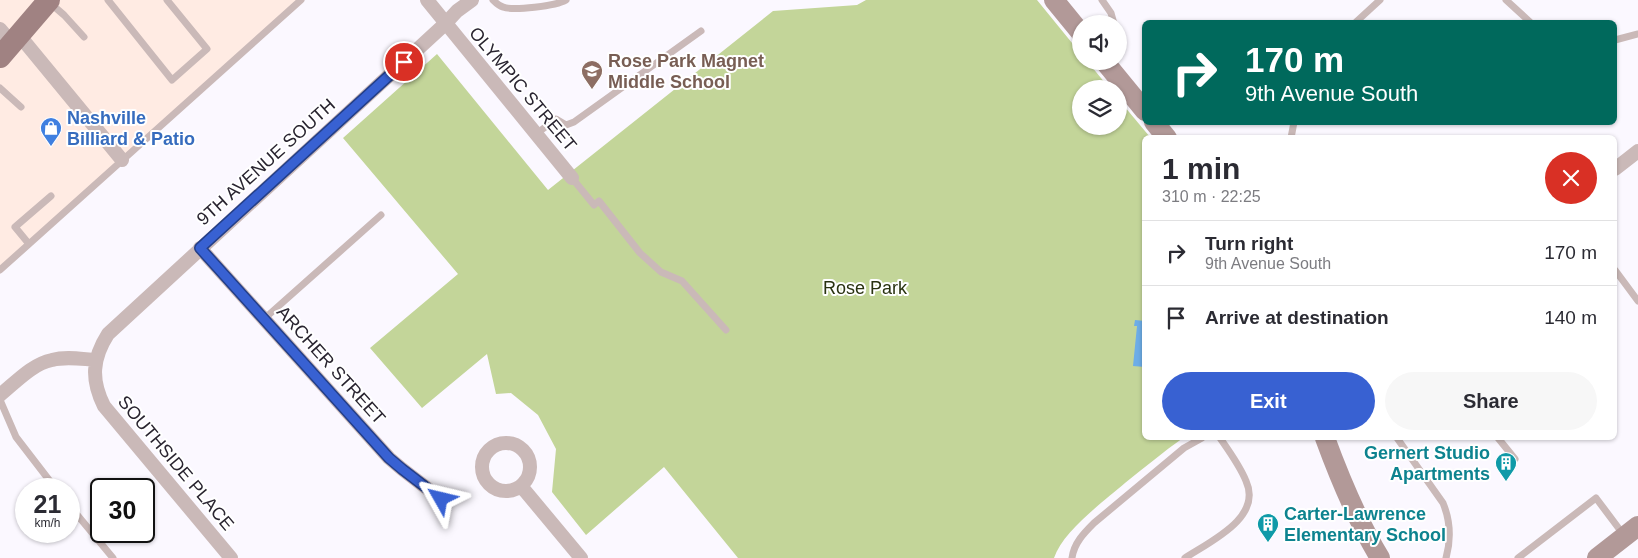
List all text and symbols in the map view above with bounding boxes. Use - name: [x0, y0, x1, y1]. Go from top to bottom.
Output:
- map controls: [1072, 15, 1127, 135]
- button: sound: [1072, 15, 1127, 70]
- street label: OLYMPIC STREET: [465, 23, 581, 155]
- icon: right: [1162, 40, 1227, 105]
- text: 170 m: [1245, 40, 1344, 79]
- pin: [383, 41, 425, 83]
- icon: arrive: [390, 48, 418, 76]
- place label: Rose Park Magnet Middle School: [608, 51, 764, 92]
- school or university icon: Rose Park Magnet Middle School: [580, 59, 604, 90]
- button: layers: [1072, 80, 1127, 135]
- text: 9th Avenue South: [1245, 81, 1418, 106]
- street label: 9TH AVENUE SOUTH: [193, 95, 339, 229]
- place label: Nashville Billiard & Patio: [67, 108, 195, 149]
- shop icon: Nashville Billiard & Patio: [39, 116, 63, 147]
- text: 1 min: [1162, 152, 1240, 185]
- button: close: [1545, 152, 1597, 204]
- text: 310 m · 22:25: [1162, 188, 1261, 205]
- text: Turn right: [1205, 233, 1293, 254]
- icon: right: [1162, 239, 1190, 267]
- text: 170 m: [1544, 242, 1597, 263]
- text: 9th Avenue South: [1205, 255, 1331, 272]
- park label: Rose Park: [823, 278, 908, 298]
- street label: ARCHER STREET: [273, 302, 389, 428]
- icon: arrive: [1162, 304, 1190, 332]
- text: Arrive at destination: [1205, 307, 1389, 328]
- text: 140 m: [1544, 307, 1597, 328]
- button: Exit: [1162, 372, 1375, 430]
- button: Share: [1385, 372, 1597, 430]
- street label: SOUTHSIDE PLACE: [114, 392, 238, 534]
- place label: Gernert Studio Apartments: [1364, 443, 1490, 484]
- building icon: Gernert Studio Apartments: [1494, 451, 1518, 482]
- position arrow: [414, 472, 466, 524]
- speed limit sign: 30: [90, 478, 155, 543]
- text: 21: [34, 490, 61, 518]
- place label: Carter-Lawrence Elementary School: [1284, 504, 1446, 545]
- building icon: Carter-Lawrence Elementary School: [1256, 512, 1280, 543]
- text: km/h: [34, 516, 61, 530]

